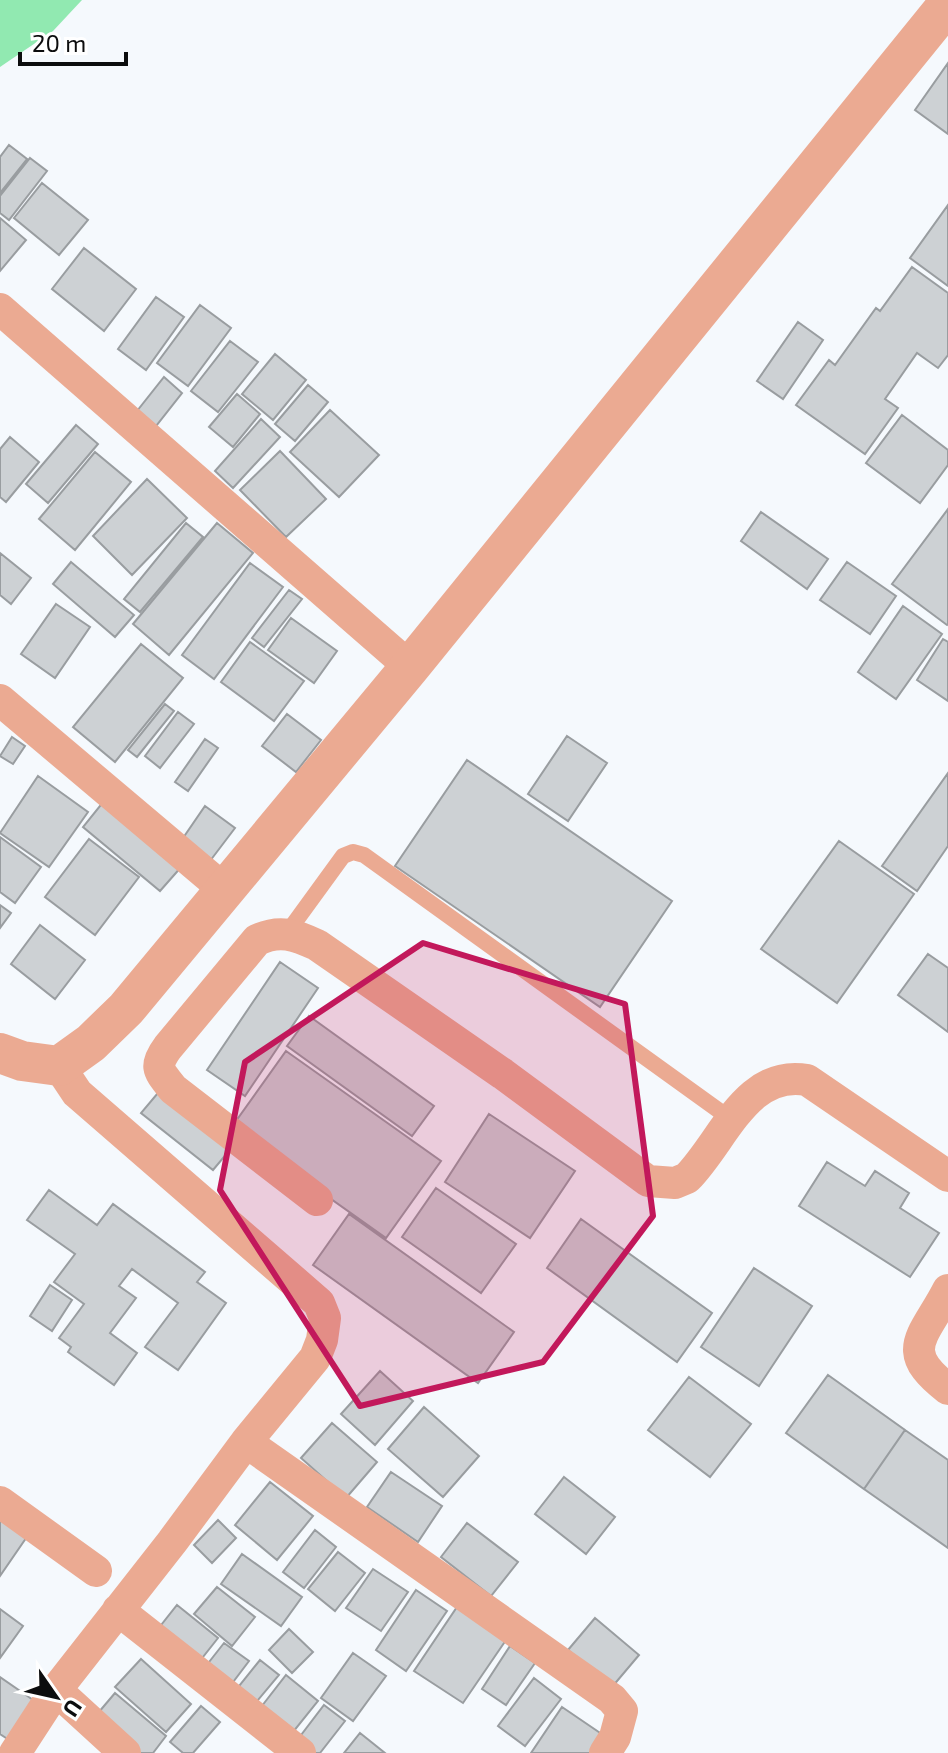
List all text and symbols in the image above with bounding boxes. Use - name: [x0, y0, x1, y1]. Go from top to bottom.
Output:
- scale bar: [20, 16, 126, 66]
- text: 20 m: [32, 28, 86, 57]
- north arrow: [16, 1657, 96, 1737]
- text: U: [58, 1695, 88, 1722]

